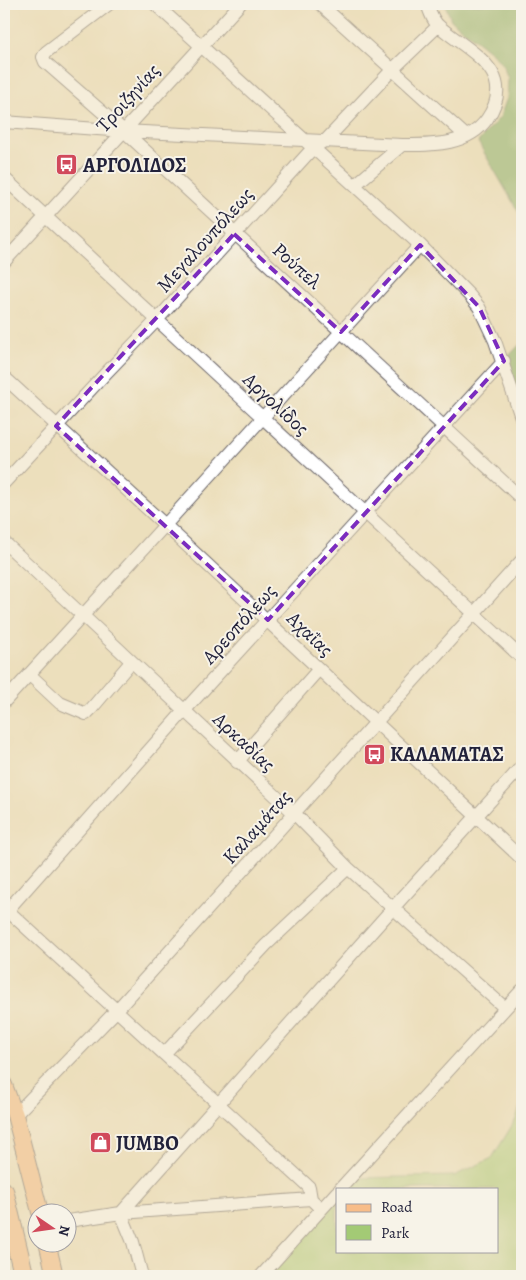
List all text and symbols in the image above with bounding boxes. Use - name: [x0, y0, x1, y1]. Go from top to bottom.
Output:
- street label: Τροιζηνίας: [90, 58, 166, 138]
- place label: ΑΡΓΟΛΙΔΟΣ: [82, 152, 187, 179]
- bus stop icon: ΑΡΓΟΛΙΔΟΣ: [55, 153, 79, 177]
- street label: Μεγαλουπόλεως: [151, 182, 259, 298]
- street label: Ρούπελ: [266, 237, 328, 296]
- street label: Αργολίδος: [236, 366, 315, 442]
- street label: Αρεοπόλεως: [195, 578, 282, 671]
- street label: Αχαΐας: [280, 605, 339, 663]
- street label: Αρκαδίας: [206, 705, 281, 778]
- place label: ΚΑΛΑΜΑΤΑΣ: [390, 741, 504, 768]
- bus stop icon: ΚΑΛΑΜΑΤΑΣ: [362, 742, 386, 766]
- street label: Καλαμάτας: [216, 784, 298, 870]
- place label: JUMBO: [116, 1130, 179, 1157]
- shop icon: JUMBO: [88, 1131, 112, 1155]
- legend: [336, 1188, 498, 1252]
- text: Road: [381, 1197, 413, 1217]
- north arrow: [28, 1202, 78, 1252]
- text: Park: [381, 1223, 410, 1243]
- text: N: [54, 1224, 75, 1238]

